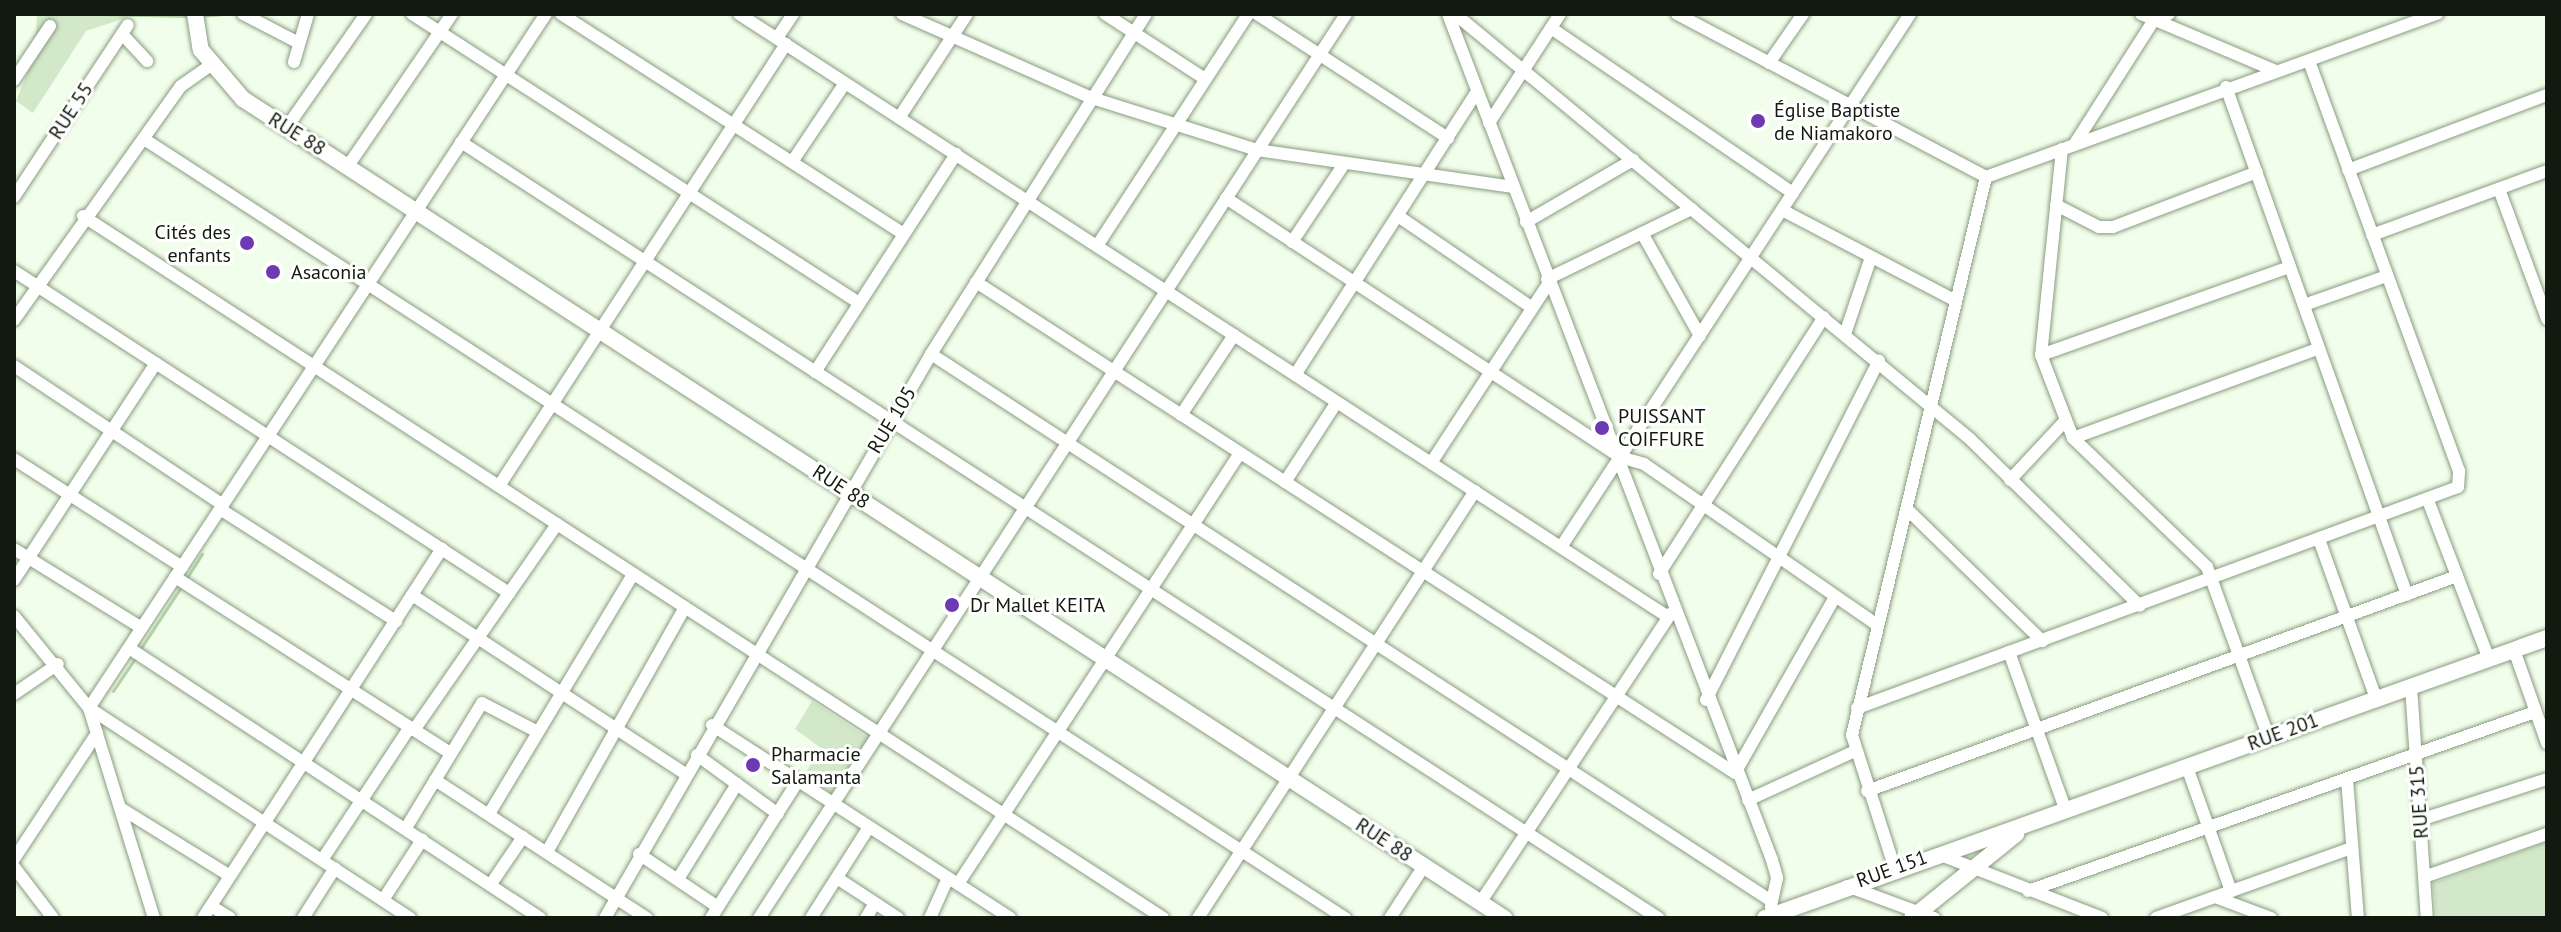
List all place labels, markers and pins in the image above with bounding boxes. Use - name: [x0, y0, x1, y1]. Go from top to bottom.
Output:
- place label: Église Baptiste de Niamakoro: [1774, 98, 1900, 145]
- marker: Église Baptiste de Niamakoro: [1749, 112, 1767, 130]
- place label: Cités des enfants: [154, 220, 231, 267]
- marker: Cités des enfants: [238, 234, 256, 252]
- place label: Asaconia: [291, 260, 367, 284]
- marker: Asaconia: [262, 261, 284, 283]
- place label: PUISSANT COIFFURE: [1618, 404, 1706, 451]
- marker: PUISSANT COIFFURE: [1593, 419, 1611, 437]
- place label: Dr Mallet KEITA: [970, 593, 1105, 617]
- marker: Dr Mallet KEITA: [941, 594, 963, 616]
- place label: Pharmacie Salamanta: [771, 742, 861, 789]
- marker: Pharmacie Salamanta: [742, 754, 764, 776]

